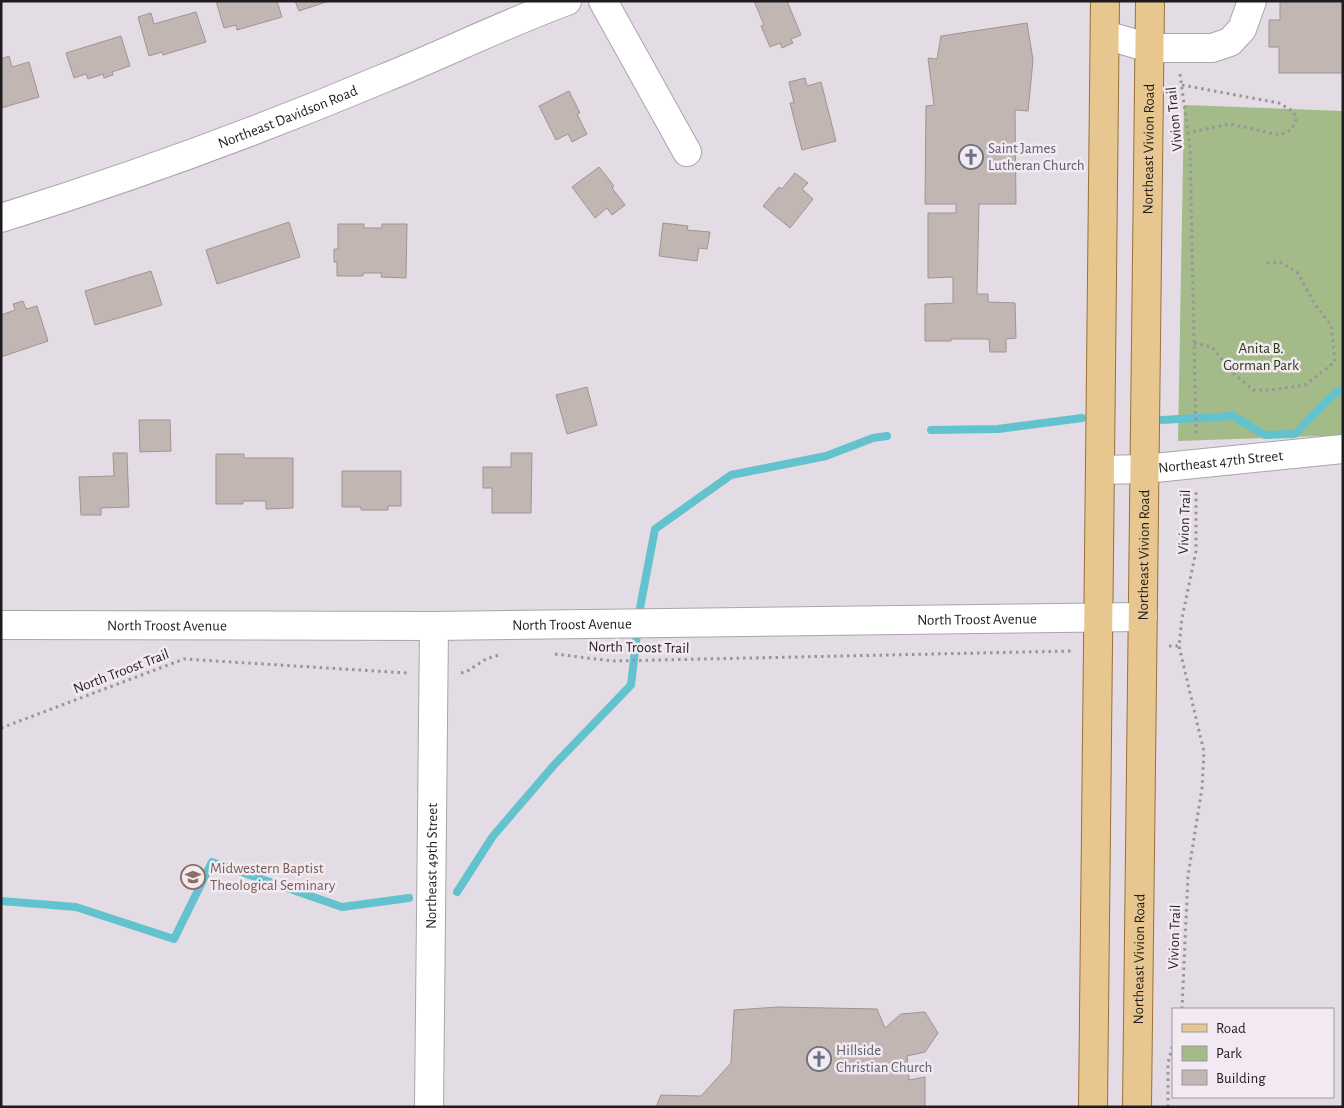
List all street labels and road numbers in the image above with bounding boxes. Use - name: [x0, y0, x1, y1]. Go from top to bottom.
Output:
- street label: Northeast Davidson Road: [216, 83, 360, 151]
- street label: Northeast Vivion Road: [1140, 83, 1157, 215]
- street label: Vivion Trail: [1164, 86, 1185, 152]
- street label: Northeast 47th Street: [1158, 448, 1284, 476]
- street label: Northeast Vivion Road: [1136, 489, 1152, 621]
- street label: Vivion Trail: [1176, 489, 1193, 555]
- street label: North Troost Avenue: [917, 611, 1037, 628]
- street label: North Troost Avenue: [512, 616, 632, 633]
- street label: North Troost Avenue: [107, 618, 227, 634]
- street label: North Troost Trail: [588, 639, 690, 656]
- street label: North Troost Trail: [71, 646, 171, 697]
- street label: Northeast 49th Street: [424, 803, 440, 929]
- street label: Northeast Vivion Road: [1131, 893, 1148, 1024]
- street label: Vivion Trail: [1166, 904, 1183, 970]

